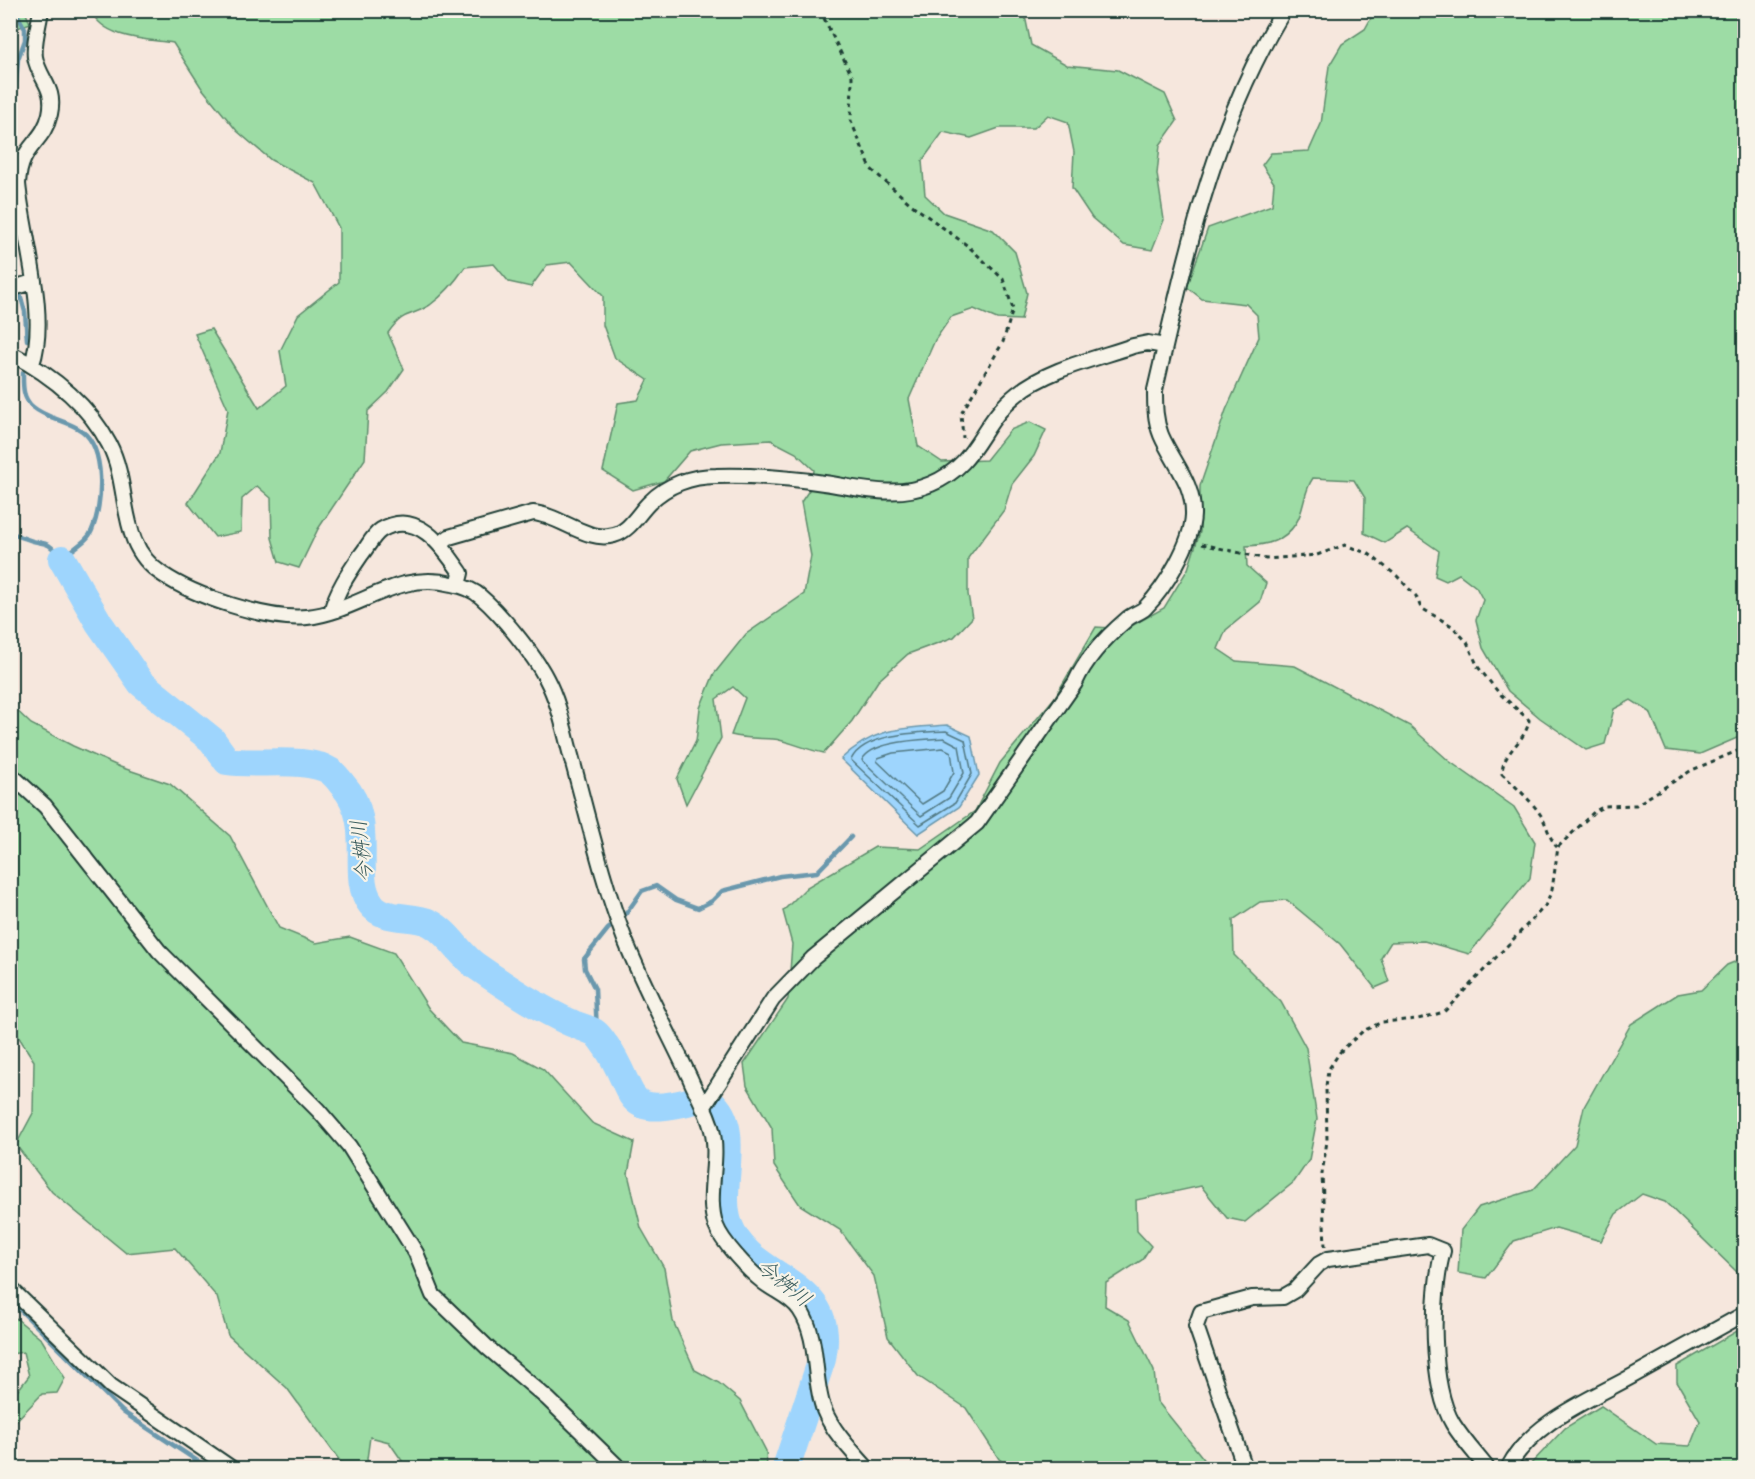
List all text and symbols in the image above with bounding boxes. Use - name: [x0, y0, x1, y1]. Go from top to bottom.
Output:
- water label: 今桝川: [346, 818, 378, 884]
- water label: 今桝川: [752, 1253, 816, 1313]

